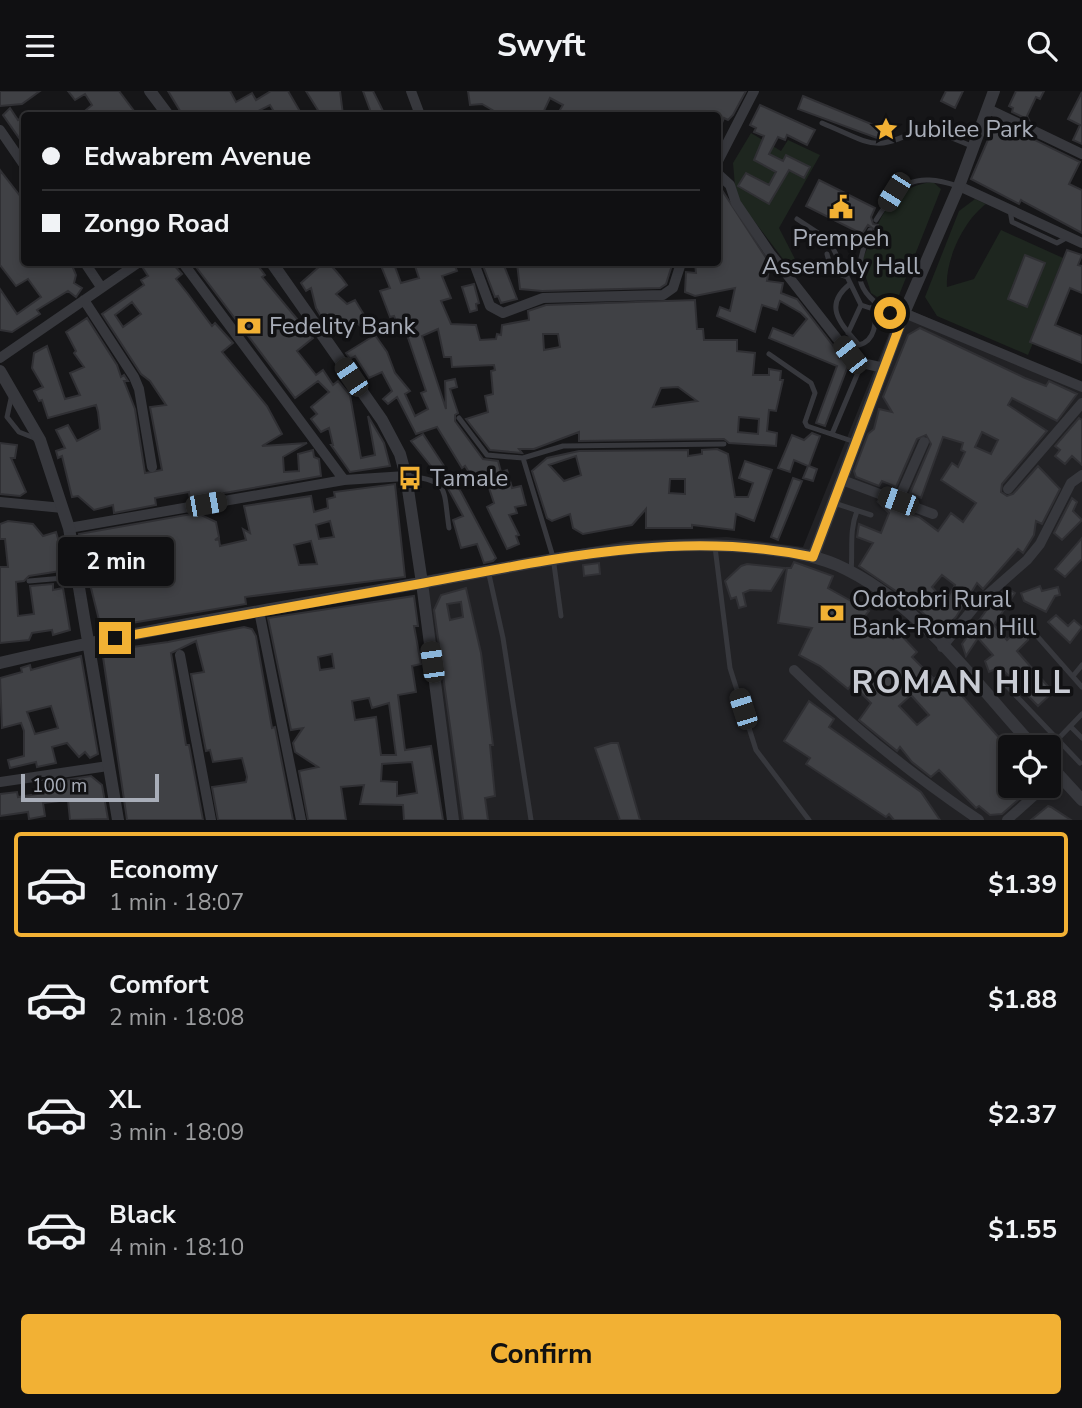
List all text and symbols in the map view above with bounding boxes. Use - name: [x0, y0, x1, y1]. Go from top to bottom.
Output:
- text: Swyft: [497, 24, 585, 67]
- icon: menu: [21, 27, 59, 65]
- icon: search: [1023, 27, 1061, 65]
- place label: Jubilee Park: [905, 113, 1034, 145]
- place icon: Jubilee Park: [872, 115, 900, 143]
- text: Edwabrem Avenue: [84, 139, 311, 174]
- car: [874, 169, 915, 215]
- public building icon: Prempeh Assembly Hall: [827, 193, 855, 221]
- text: Zongo Road: [84, 206, 230, 241]
- place label: Prempeh Assembly Hall: [762, 222, 920, 282]
- route start: [874, 297, 906, 329]
- place label: Fedelity Bank: [269, 310, 417, 342]
- bank icon: Fedelity Bank: [235, 312, 263, 340]
- car: [829, 332, 872, 378]
- car: [331, 354, 372, 400]
- place label: Tamale: [430, 462, 508, 494]
- bus stop icon: Tamale: [396, 464, 424, 492]
- car: [875, 484, 922, 518]
- car: [184, 490, 229, 518]
- callout: 2 min: [57, 537, 173, 585]
- text: 2 min: [86, 546, 146, 577]
- place label: Odotobri Rural Bank-Roman Hill: [852, 583, 1036, 643]
- bank icon: Odotobri Rural Bank-Roman Hill: [818, 599, 846, 627]
- route end: [99, 622, 131, 654]
- car: [419, 640, 446, 684]
- district label: ROMAN HILL: [852, 661, 1072, 704]
- car: [727, 686, 760, 732]
- map controls: [998, 735, 1061, 798]
- button: locate: [998, 735, 1061, 798]
- scale bar: [21, 771, 159, 803]
- text: 100 m: [32, 773, 87, 799]
- text: Economy: [109, 852, 218, 887]
- icon: car: [25, 853, 88, 916]
- text: $1.39: [988, 867, 1057, 902]
- text: 1 min · 18:07: [109, 887, 244, 918]
- text: Comfort: [109, 967, 209, 1002]
- icon: car: [25, 968, 88, 1031]
- text: $1.88: [988, 982, 1057, 1017]
- text: 2 min · 18:08: [109, 1002, 244, 1033]
- text: XL: [109, 1082, 141, 1117]
- icon: car: [25, 1083, 88, 1146]
- text: $2.37: [988, 1097, 1057, 1132]
- text: 3 min · 18:09: [109, 1117, 244, 1148]
- text: Black: [109, 1197, 176, 1232]
- icon: car: [25, 1198, 88, 1261]
- text: $1.55: [988, 1212, 1057, 1247]
- text: 4 min · 18:10: [109, 1232, 244, 1263]
- button: Confirm: [21, 1314, 1061, 1394]

